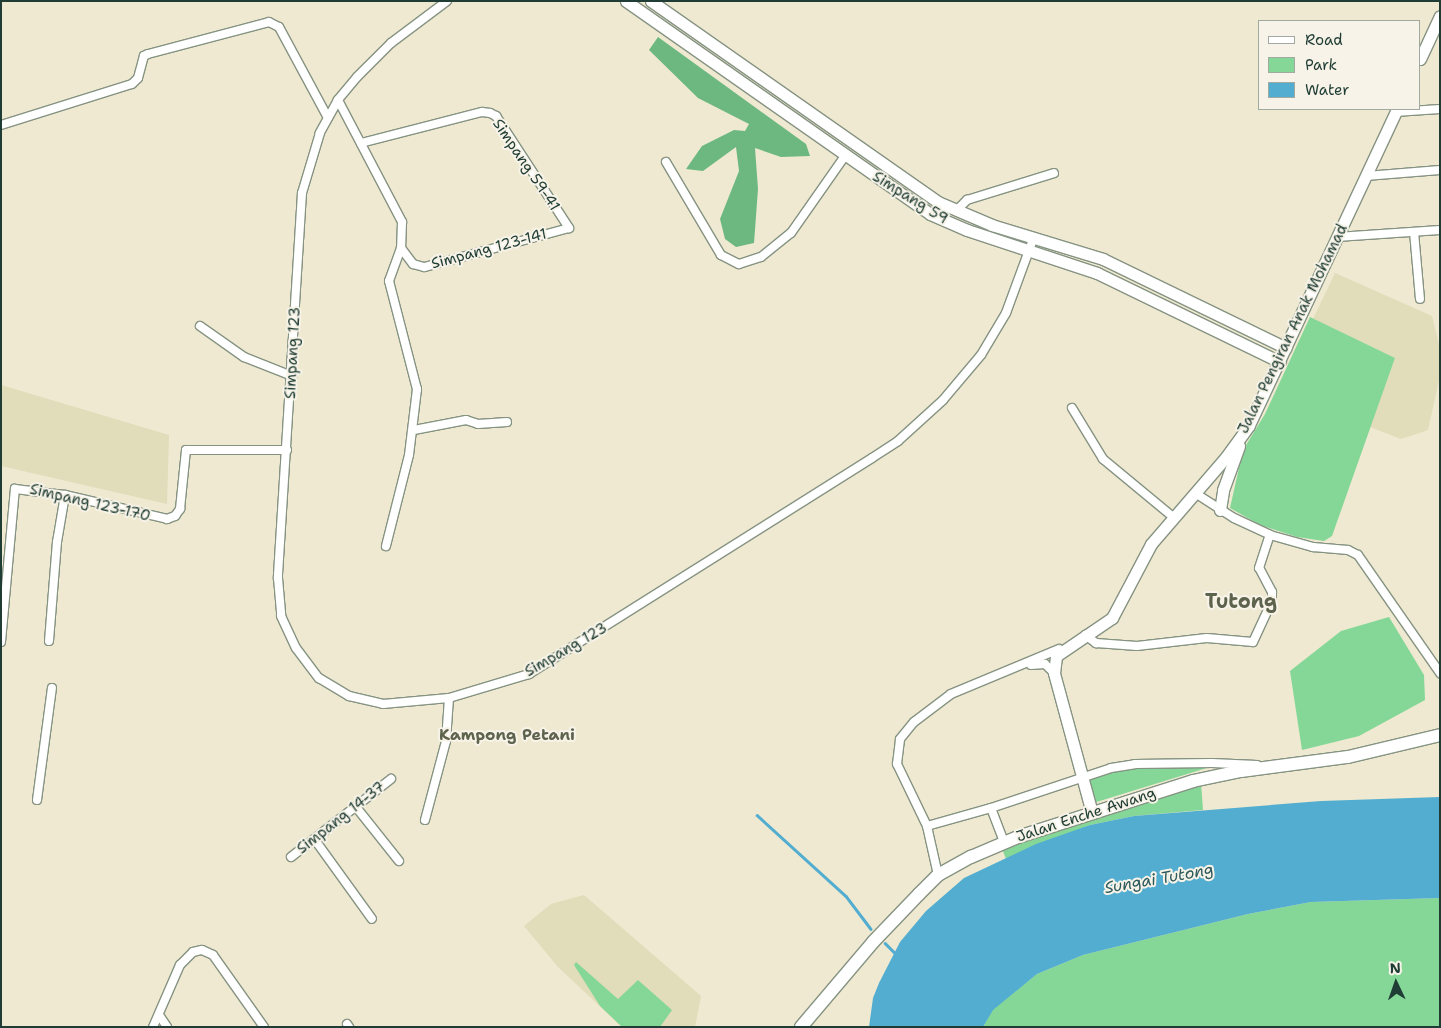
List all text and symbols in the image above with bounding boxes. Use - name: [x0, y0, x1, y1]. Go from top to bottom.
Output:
- legend: [1258, 20, 1421, 110]
- text: Road: [1305, 30, 1343, 50]
- text: Park: [1305, 55, 1337, 75]
- text: Water: [1305, 80, 1349, 100]
- street label: Simpang 59-41: [489, 116, 563, 214]
- street label: Simpang 59: [869, 168, 951, 228]
- street label: Jalan Pengiran Anak Mohamad: [1234, 221, 1352, 437]
- street label: Simpang 123-141: [429, 225, 549, 273]
- street label: Simpang 123: [282, 307, 304, 399]
- street label: Simpang 123-170: [28, 480, 152, 526]
- district label: Tutong: [1205, 589, 1277, 613]
- street label: Simpang 123: [522, 619, 610, 681]
- district label: Kampong Petani: [439, 725, 575, 745]
- street label: Simpang 14-37: [293, 778, 389, 858]
- street label: Jalan Enche Awang: [1014, 784, 1158, 846]
- water label: Sungai Tutong: [1103, 860, 1215, 898]
- north arrow: [1371, 958, 1421, 1008]
- text: N: [1389, 959, 1401, 977]

